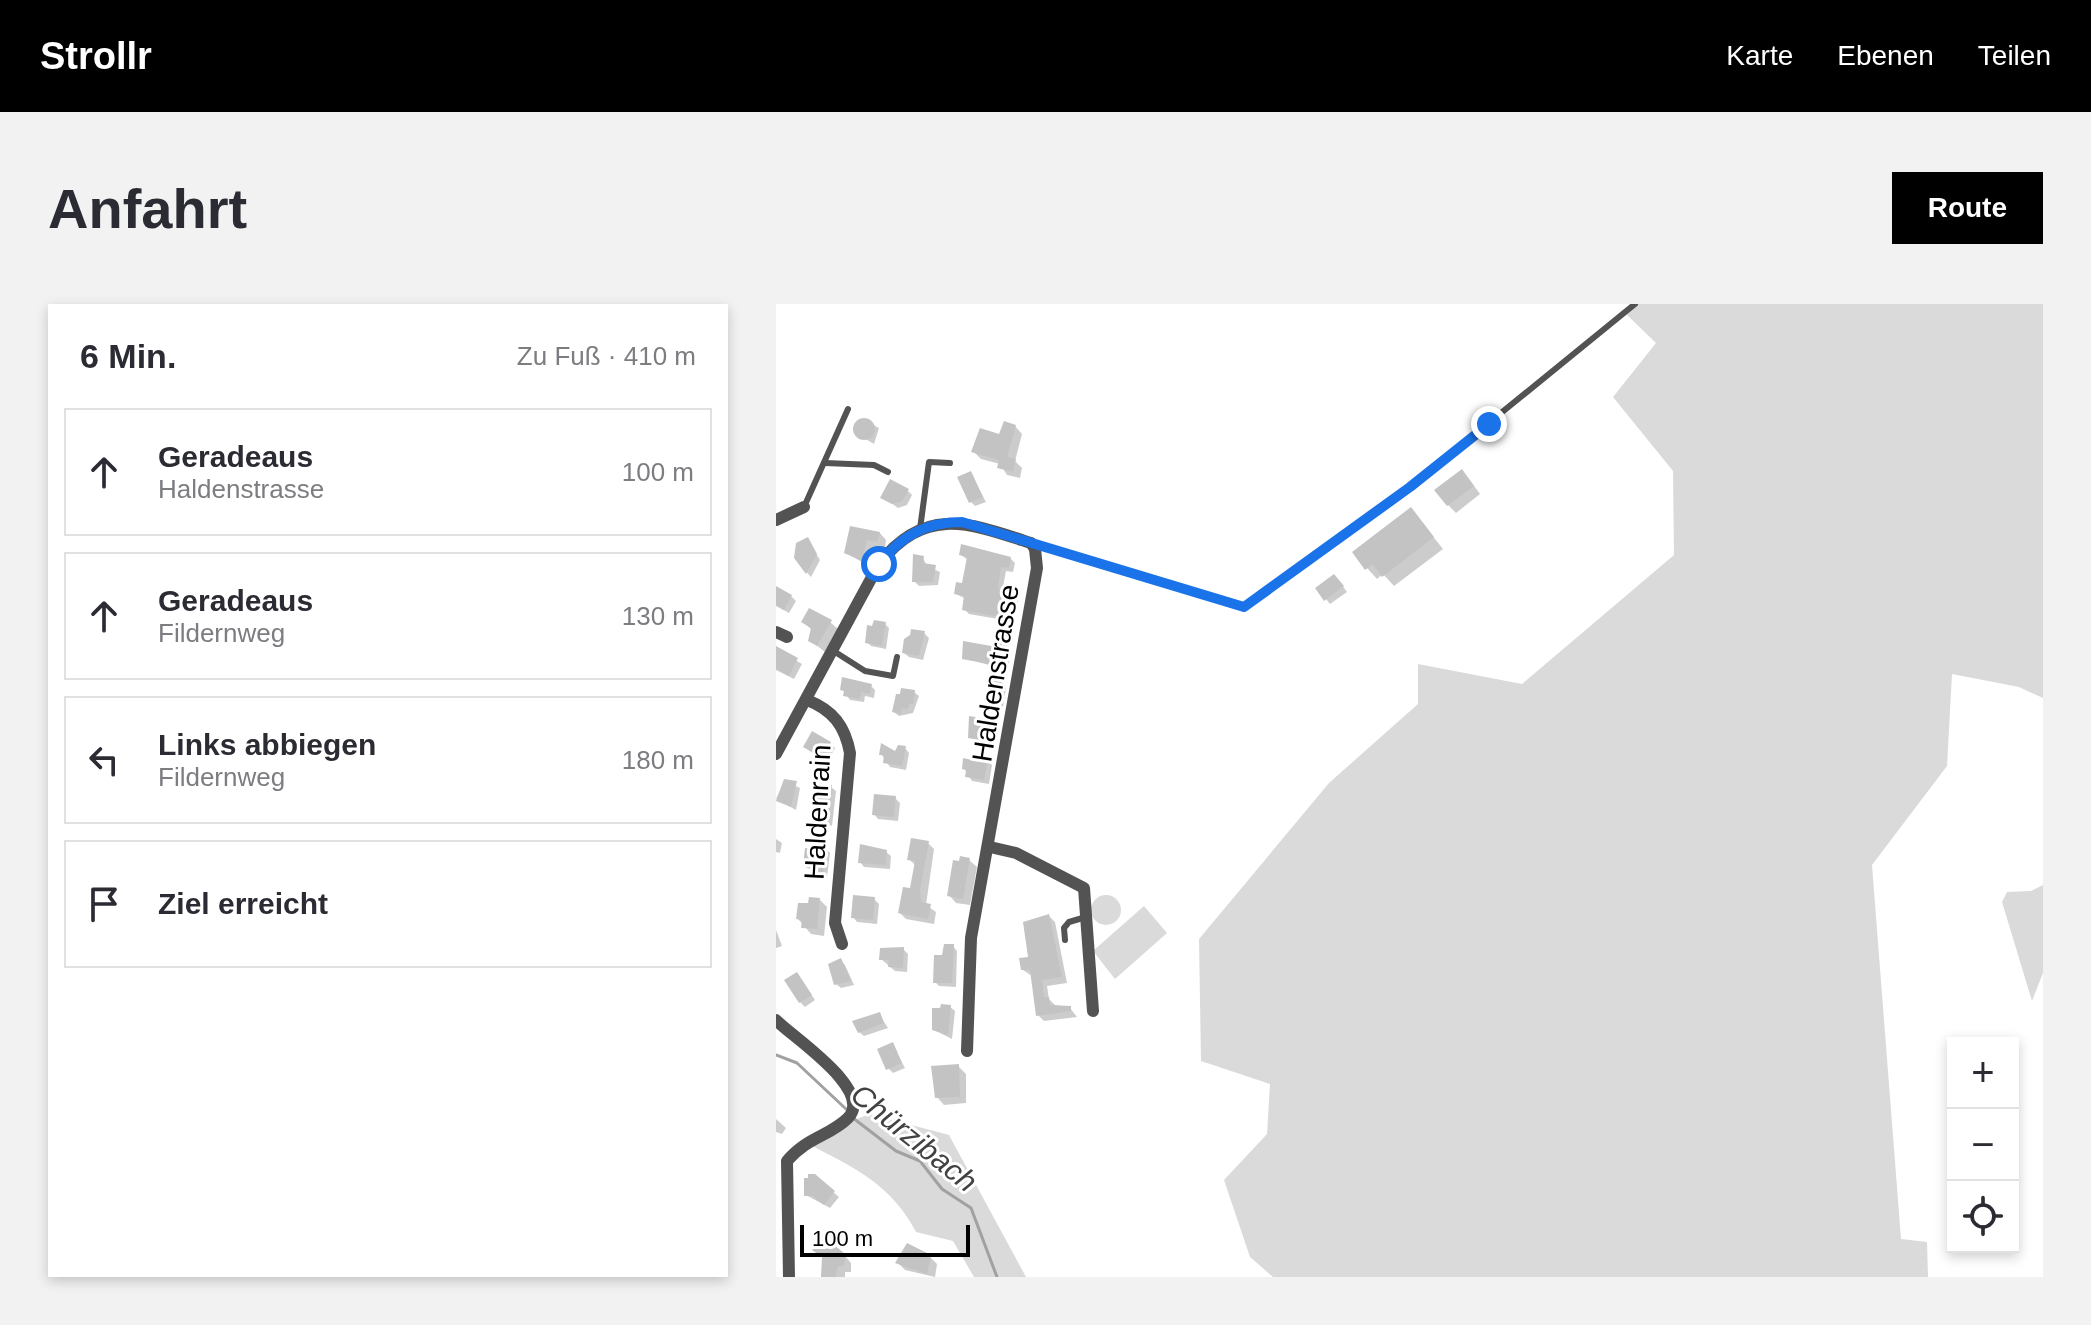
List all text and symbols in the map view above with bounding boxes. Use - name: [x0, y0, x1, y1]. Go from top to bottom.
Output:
- text: Strollr: [40, 35, 152, 77]
- text: Karte: [1726, 40, 1793, 71]
- text: Ebenen: [1837, 40, 1934, 71]
- text: Teilen: [1978, 40, 2051, 71]
- button: Route: [1892, 172, 2043, 244]
- text: Anfahrt: [48, 177, 247, 240]
- text: 6 Min.: [80, 337, 176, 375]
- text: Zu Fuß · 410 m: [517, 341, 696, 371]
- route end: [1471, 406, 1507, 442]
- text: Geradeaus: [158, 440, 313, 473]
- icon: ahead: [82, 450, 126, 494]
- text: 100 m: [622, 457, 694, 487]
- text: Haldenstrasse: [158, 474, 324, 504]
- route start: [861, 546, 897, 582]
- street label: Haldenstrasse: [966, 582, 1025, 764]
- text: Geradeaus: [158, 584, 313, 617]
- icon: ahead: [82, 594, 126, 638]
- text: 130 m: [622, 601, 694, 631]
- text: Fildernweg: [158, 618, 285, 648]
- text: Links abbiegen: [158, 728, 376, 761]
- icon: left: [82, 738, 126, 782]
- street label: Haldenrain: [798, 744, 837, 880]
- text: 180 m: [622, 745, 694, 775]
- text: Fildernweg: [158, 762, 285, 792]
- icon: arrive: [82, 882, 126, 926]
- text: Ziel erreicht: [158, 887, 328, 920]
- map controls: [1947, 1037, 2019, 1253]
- button: +: [1947, 1037, 2019, 1109]
- water label: Chürzibach: [845, 1077, 984, 1198]
- button: −: [1947, 1109, 2019, 1181]
- button: locate: [1947, 1181, 2019, 1253]
- scale bar: [800, 1221, 970, 1257]
- text: 100 m: [812, 1226, 873, 1251]

